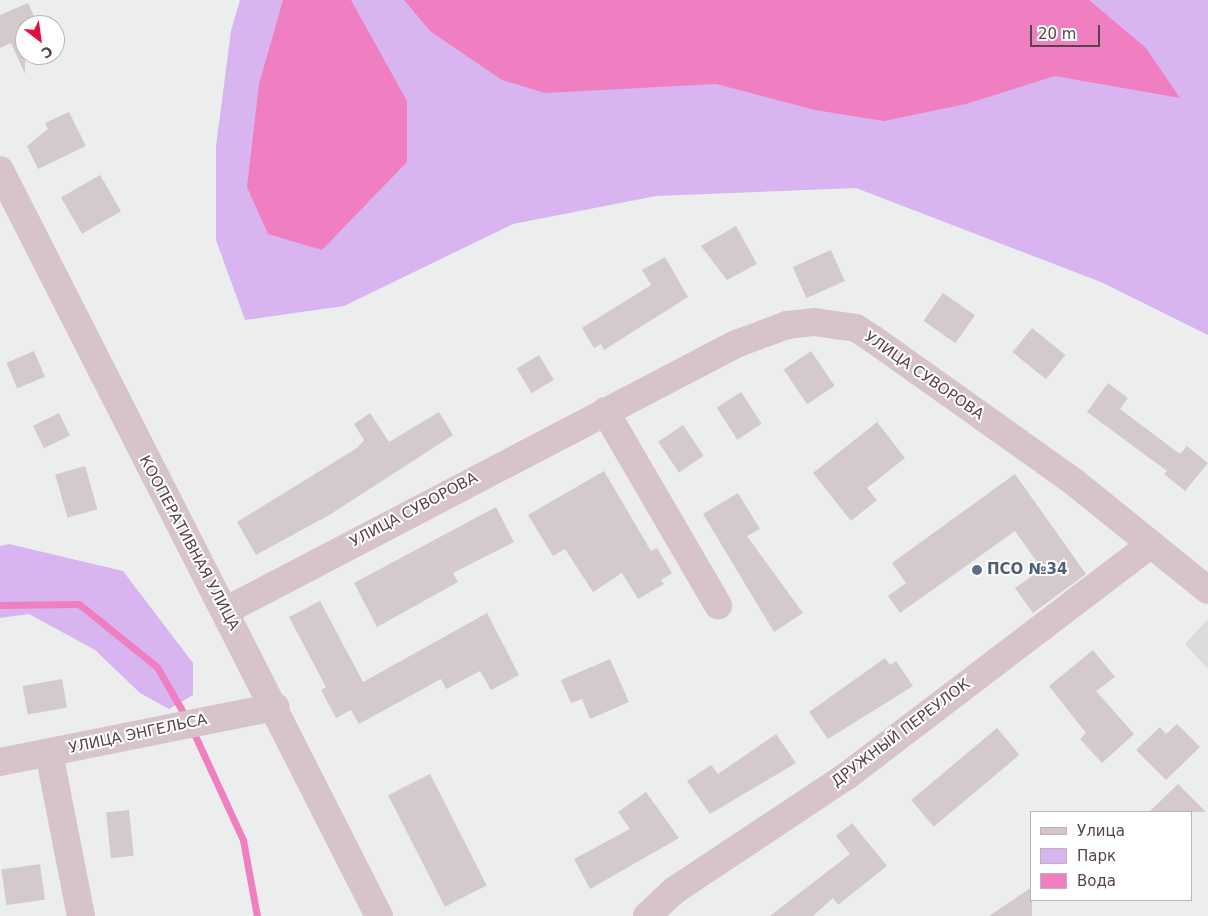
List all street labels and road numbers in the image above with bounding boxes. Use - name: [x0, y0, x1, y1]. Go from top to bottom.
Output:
- street label: УЛИЦА СУВОРОВА: [861, 328, 987, 424]
- street label: КООПЕРАТИВНАЯ УЛИЦА: [135, 453, 243, 633]
- street label: УЛИЦА СУВОРОВА: [347, 469, 481, 551]
- street label: ДРУЖНЫЙ ПЕРЕУЛОК: [828, 675, 974, 791]
- street label: УЛИЦА ЭНГЕЛЬСА: [67, 711, 209, 757]

